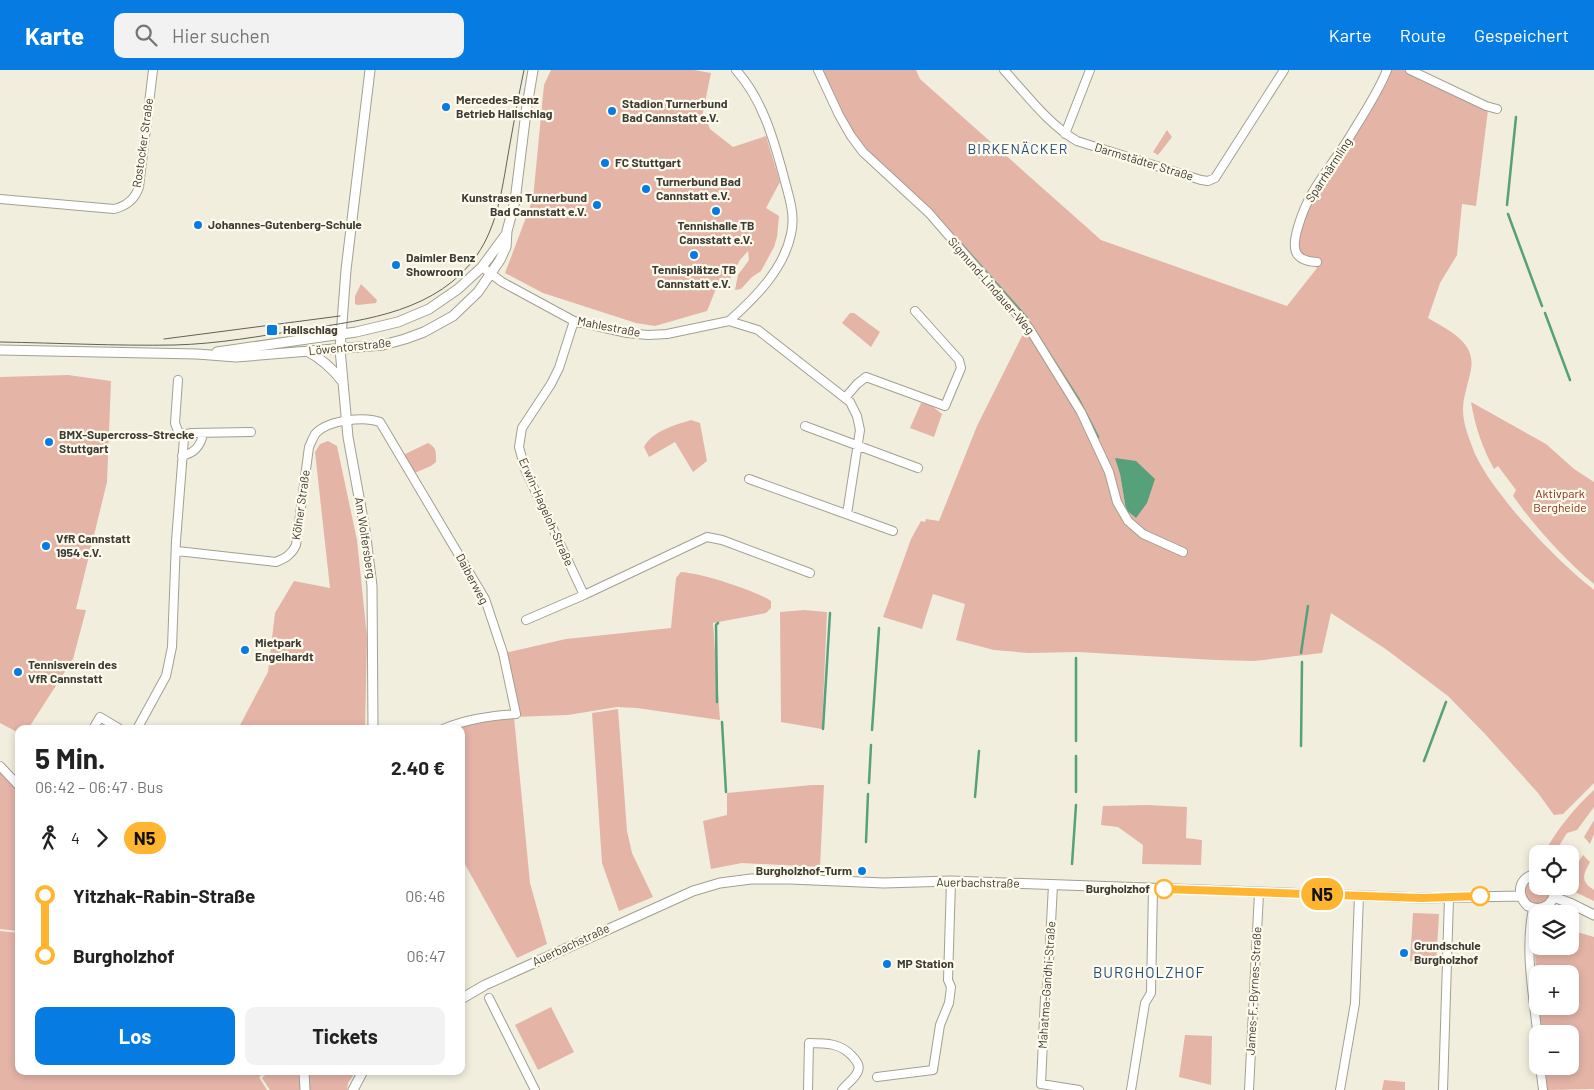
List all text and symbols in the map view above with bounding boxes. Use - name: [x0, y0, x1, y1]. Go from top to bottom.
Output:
- search box: [114, 13, 464, 58]
- text: Karte: [25, 21, 84, 50]
- icon: search: [132, 21, 160, 49]
- text: Hier suchen: [172, 24, 270, 47]
- text: Karte: [1329, 24, 1372, 46]
- text: Route: [1400, 24, 1446, 46]
- text: Gespeichert: [1474, 24, 1569, 46]
- place label: Mercedes-Benz Betrieb Hallschlag: [456, 92, 553, 120]
- place label: Stadion Turnerbund Bad Cannstatt e.V.: [622, 96, 728, 124]
- street label: Rostocker Straße: [129, 97, 155, 189]
- marker: Mercedes-Benz Betrieb Hallschlag: [440, 101, 452, 113]
- marker: Stadion Turnerbund Bad Cannstatt e.V.: [606, 105, 618, 117]
- street label: Sparrhärmling: [1302, 135, 1354, 204]
- street label: Darmstädter Straße: [1093, 139, 1195, 183]
- district label: BIRKENÄCKER: [968, 140, 1068, 157]
- place label: FC Stuttgart: [615, 155, 681, 169]
- marker: FC Stuttgart: [599, 157, 611, 169]
- place label: Turnerbund Bad Cannstatt e.V.: [656, 174, 741, 202]
- marker: Turnerbund Bad Cannstatt e.V.: [640, 183, 652, 195]
- place label: Kunstrasen Turnerbund Bad Cannstatt e.V.: [461, 190, 587, 218]
- marker: Kunstrasen Turnerbund Bad Cannstatt e.V.: [591, 199, 603, 211]
- marker: Tennishalle TB Cansstatt e.V.: [710, 205, 722, 217]
- place label: Johannes-Gutenberg-Schule: [208, 217, 362, 231]
- place label: Tennishalle TB Cansstatt e.V.: [678, 218, 754, 246]
- marker: Johannes-Gutenberg-Schule: [192, 219, 204, 231]
- street label: Sigmund-Lindauer-Weg: [946, 234, 1038, 337]
- marker: Tennisplätze TB Cannstatt e.V.: [688, 249, 700, 261]
- place label: Daimler Benz Showroom: [406, 250, 476, 278]
- marker: Daimler Benz Showroom: [390, 259, 402, 271]
- place label: Tennisplätze TB Cannstatt e.V.: [652, 262, 736, 290]
- street label: Mahlestraße: [576, 313, 642, 339]
- place label: Hallschlag: [283, 322, 338, 336]
- marker: Hallschlag: [265, 323, 279, 337]
- street label: Löwentorstraße: [308, 335, 392, 357]
- place label: BMX-Supercross-Strecke Stuttgart: [59, 427, 195, 455]
- marker: BMX-Supercross-Strecke Stuttgart: [43, 436, 55, 448]
- street label: Erwin-Hageloh-Straße: [517, 455, 577, 568]
- street label: Kölner Straße: [288, 469, 312, 541]
- park label: Aktivpark Bergheide: [1533, 486, 1587, 514]
- street label: Am Wolfersberg: [353, 496, 379, 580]
- place label: VfR Cannstatt 1954 e.V.: [56, 531, 131, 559]
- marker: VfR Cannstatt 1954 e.V.: [40, 540, 52, 552]
- street label: Daiberweg: [454, 551, 492, 606]
- place label: Mietpark Engelhardt: [255, 635, 314, 663]
- marker: Mietpark Engelhardt: [239, 644, 251, 656]
- place label: Tennisverein des VfR Cannstatt: [28, 657, 117, 685]
- marker: Tennisverein des VfR Cannstatt: [12, 666, 24, 678]
- text: 5 Min.: [35, 741, 106, 775]
- text: 2.40 €: [391, 756, 445, 779]
- text: 06:42 – 06:47 · Bus: [35, 777, 163, 796]
- icon: walk: [35, 824, 63, 852]
- icon: forward: [88, 824, 116, 852]
- text: N5: [134, 827, 156, 849]
- text: 4: [71, 828, 80, 847]
- map controls: [1529, 845, 1579, 1075]
- button: locate: [1529, 845, 1579, 895]
- place label: Burgholzhof-Turm: [756, 863, 852, 877]
- marker: Burgholzhof-Turm: [856, 865, 868, 877]
- street label: Auerbachstraße: [936, 874, 1020, 890]
- line badge: N5: [1300, 878, 1344, 910]
- marker: Burgholzhof: [1154, 879, 1174, 899]
- place label: Burgholzhof: [1086, 881, 1150, 895]
- text: N5: [1311, 883, 1333, 905]
- text: Yitzhak-Rabin-Straße: [73, 884, 255, 907]
- text: 06:46: [405, 886, 445, 905]
- unlabelled marker: [1470, 886, 1490, 906]
- button: layers: [1529, 905, 1579, 955]
- street label: Auerbachstraße: [530, 920, 611, 968]
- street label: Mahatma-Gandhi-Straße: [1035, 921, 1057, 1049]
- street label: James-F.-Byrnes-Straße: [1243, 926, 1263, 1056]
- place label: Grundschule Burgholzhof: [1414, 938, 1481, 966]
- text: Burgholzhof: [73, 944, 175, 967]
- text: 06:47: [406, 946, 445, 965]
- marker: Grundschule Burgholzhof: [1398, 947, 1410, 959]
- place label: MP Station: [897, 956, 954, 970]
- marker: MP Station: [881, 958, 893, 970]
- district label: BURGHOLZHOF: [1093, 963, 1205, 981]
- button: +: [1529, 965, 1579, 1015]
- button: Los: [35, 1007, 235, 1065]
- button: Tickets: [245, 1007, 445, 1065]
- button: −: [1529, 1025, 1579, 1075]

